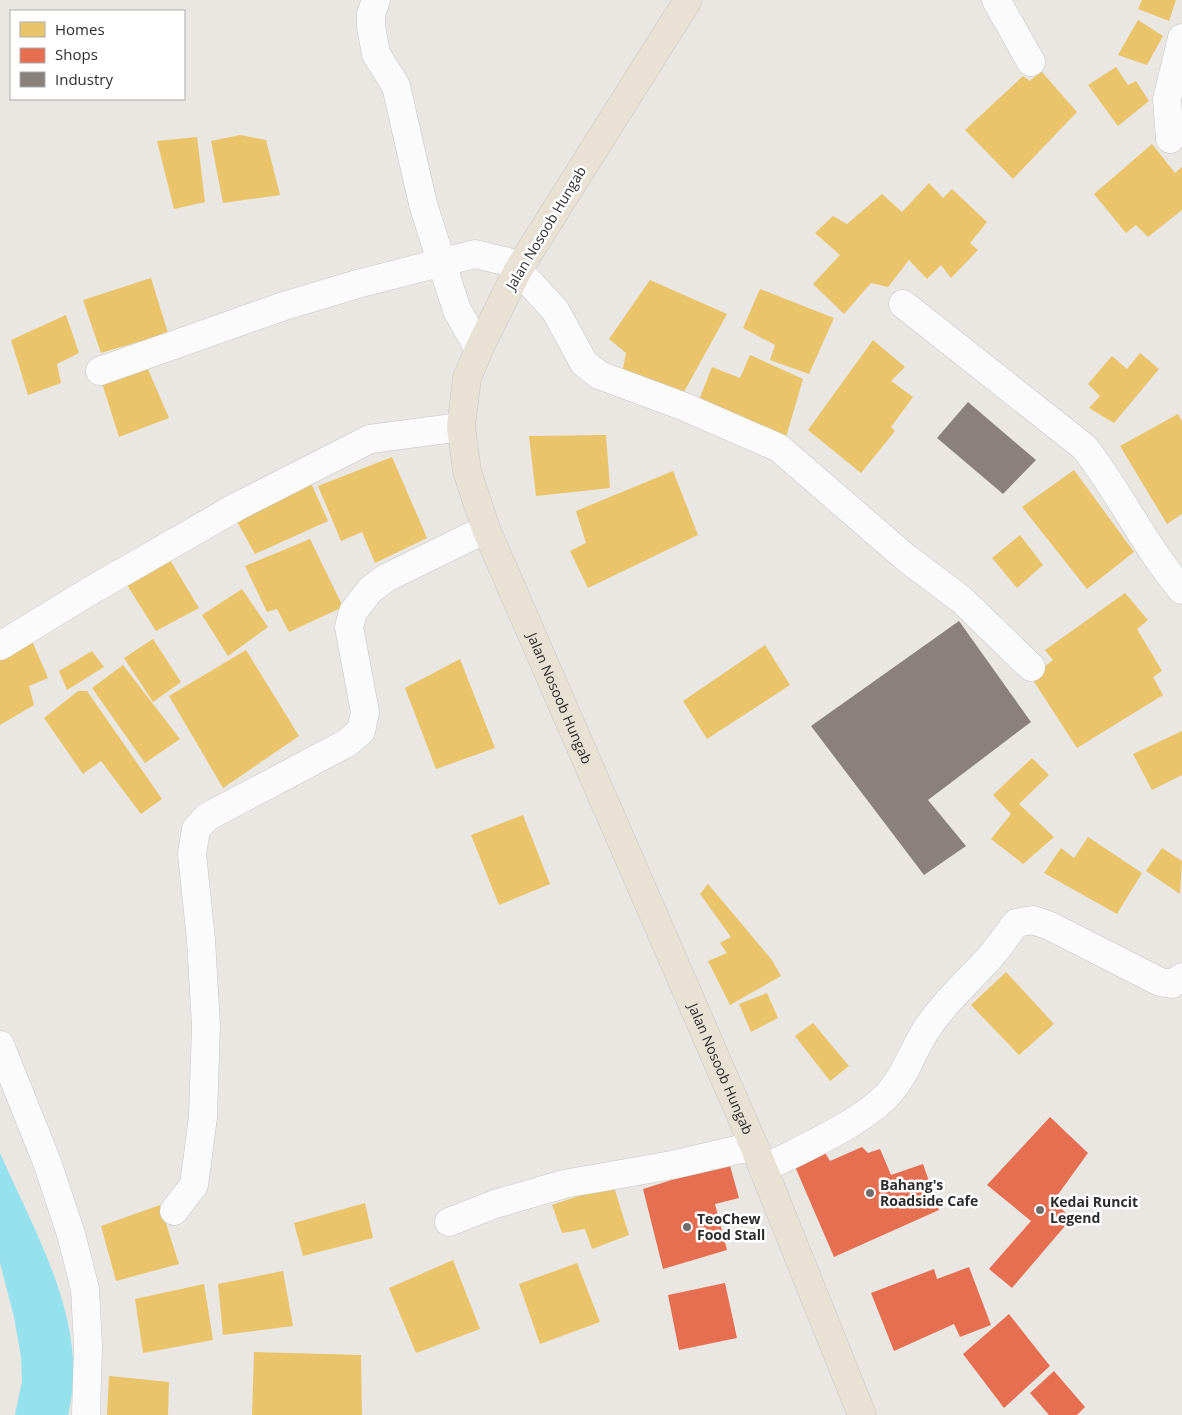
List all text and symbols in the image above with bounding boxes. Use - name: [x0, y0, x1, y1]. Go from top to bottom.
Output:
- legend: [10, 10, 185, 100]
- text: Homes: [55, 19, 105, 39]
- text: Shops: [55, 44, 98, 64]
- text: Industry: [55, 69, 113, 89]
- street label: Jalan Nosoob Hungab: [500, 162, 590, 295]
- street label: Jalan Nosoob Hungab: [522, 628, 597, 767]
- street label: Jalan Nosoob Hungab: [683, 998, 758, 1137]
- place label: Bahang's Roadside Cafe: [880, 1175, 978, 1210]
- marker: Bahang's Roadside Cafe: [864, 1187, 876, 1199]
- place label: Kedai Runcit Legend: [1050, 1192, 1138, 1227]
- marker: Kedai Runcit Legend: [1034, 1204, 1046, 1216]
- place label: TeoChew Food Stall: [697, 1209, 765, 1244]
- marker: TeoChew Food Stall: [681, 1221, 693, 1233]

